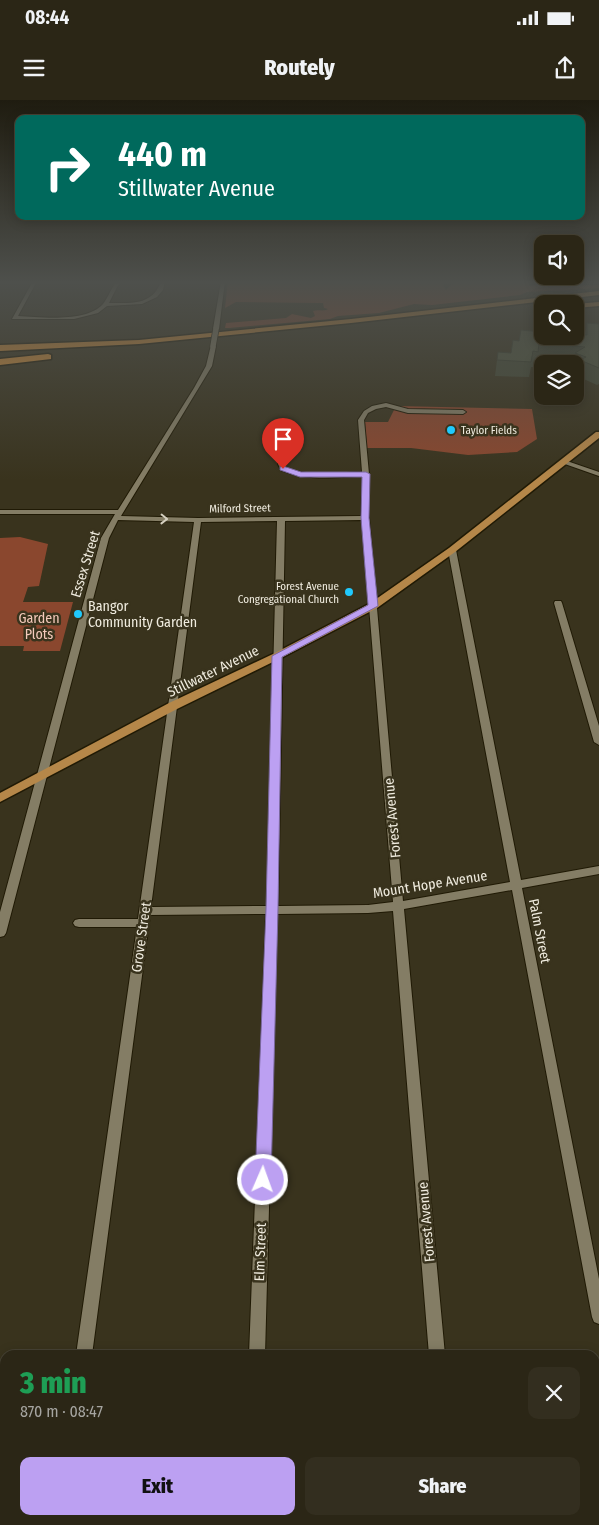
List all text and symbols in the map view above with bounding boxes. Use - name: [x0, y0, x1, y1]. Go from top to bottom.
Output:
- text: 08:44: [25, 6, 69, 29]
- icon: menu: [20, 54, 48, 82]
- text: Routely: [264, 54, 335, 81]
- icon: share: [551, 54, 579, 82]
- text: 440 m: [118, 133, 207, 175]
- icon: right: [35, 135, 100, 200]
- text: Stillwater Avenue: [118, 175, 275, 202]
- map controls: [534, 235, 584, 405]
- button: sound: [534, 235, 584, 285]
- button: search: [534, 295, 584, 345]
- button: layers: [534, 355, 584, 405]
- pin: [262, 418, 304, 469]
- marker: Taylor Fields: [445, 424, 457, 436]
- place label: Taylor Fields: [461, 424, 517, 437]
- icon: arrive: [269, 425, 297, 453]
- street label: Milford Street: [209, 501, 271, 516]
- one-way arrow: [161, 514, 169, 524]
- street label: Essex Street: [67, 528, 104, 600]
- place label: Forest Avenue Congregational Church: [238, 580, 339, 606]
- marker: Forest Avenue Congregational Church: [343, 586, 355, 598]
- place label: Bangor Community Garden: [88, 598, 197, 631]
- marker: Bangor Community Garden: [72, 608, 84, 620]
- park label: Garden Plots: [18, 610, 60, 643]
- street label: Stillwater Avenue: [165, 642, 262, 701]
- street label: Forest Avenue: [381, 777, 404, 859]
- street label: Mount Hope Avenue: [372, 867, 489, 902]
- street label: Palm Street: [525, 897, 554, 965]
- street label: Grove Street: [128, 901, 155, 973]
- position arrow: [236, 1153, 288, 1205]
- street label: Forest Avenue: [415, 1181, 438, 1263]
- street label: Elm Street: [251, 1222, 270, 1282]
- text: 3 min: [20, 1365, 87, 1401]
- button: close: [528, 1367, 580, 1419]
- text: 870 m · 08:47: [20, 1402, 103, 1421]
- button: Exit: [20, 1457, 295, 1515]
- button: Share: [305, 1457, 580, 1515]

